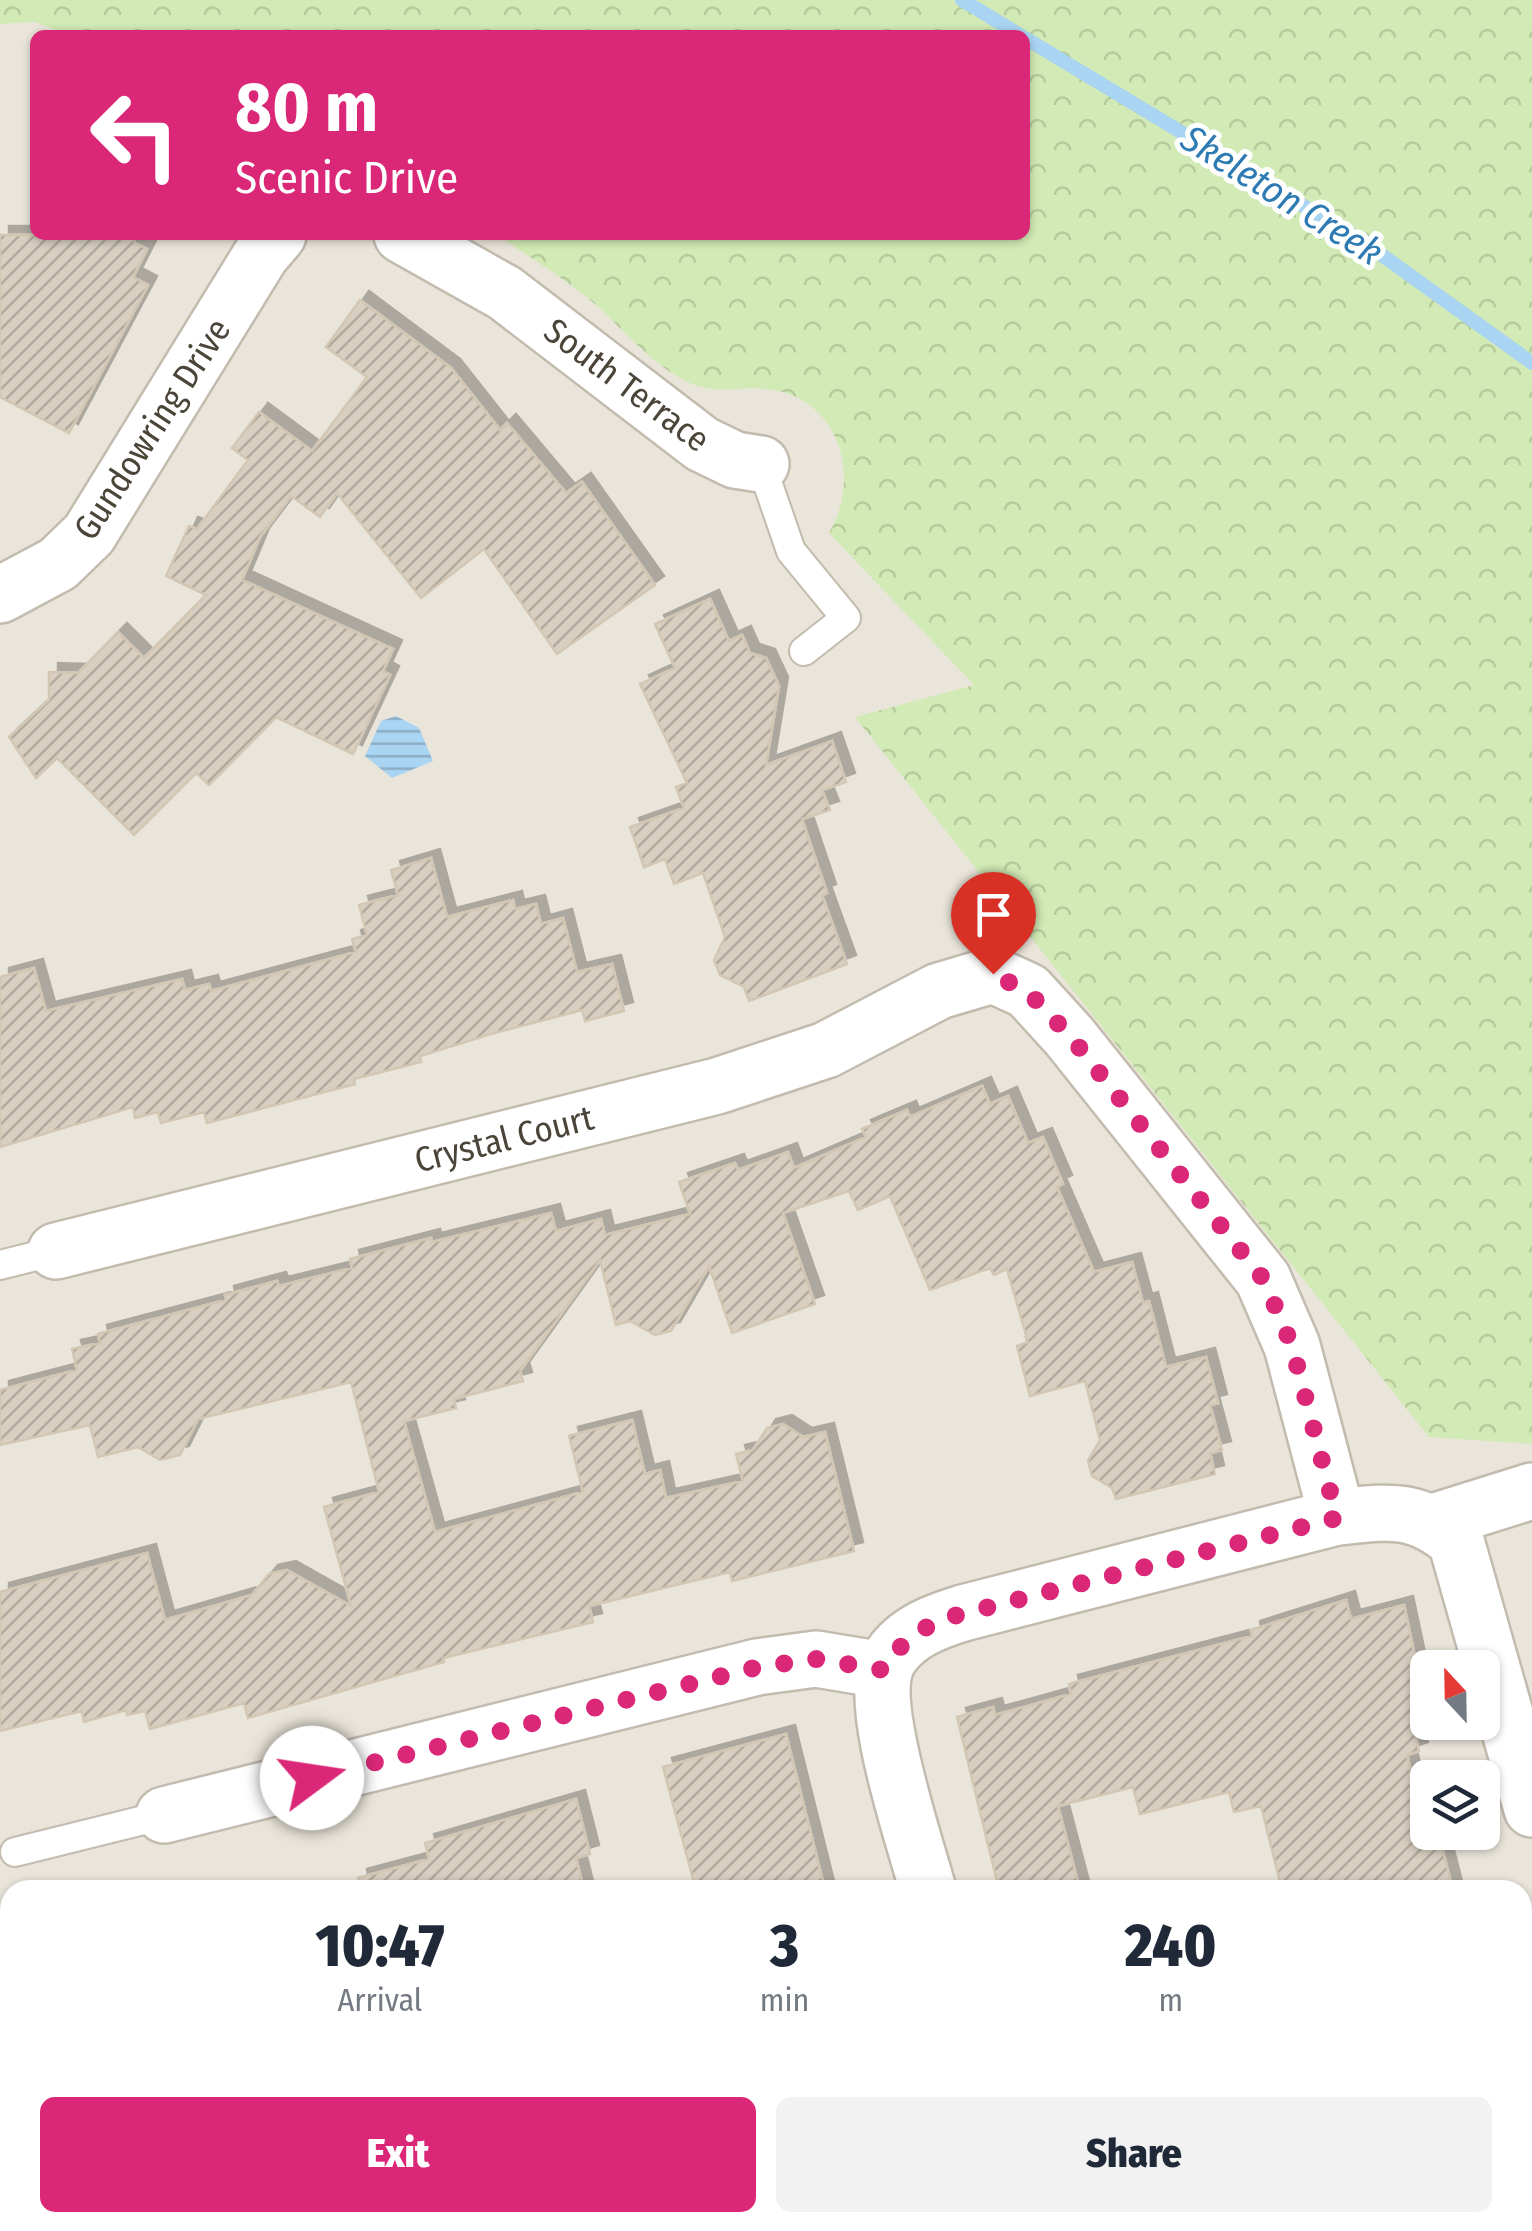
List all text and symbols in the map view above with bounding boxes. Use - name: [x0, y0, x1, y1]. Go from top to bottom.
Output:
- text: 80 m: [235, 66, 378, 150]
- icon: left: [70, 70, 200, 200]
- water label: Skeleton Creek: [1172, 114, 1391, 275]
- text: Scenic Drive: [235, 151, 458, 205]
- street label: South Terrace: [536, 309, 718, 461]
- street label: Gundowring Drive: [65, 311, 239, 547]
- pin: [951, 872, 1036, 975]
- icon: arrive: [966, 887, 1021, 942]
- street label: Crystal Court: [410, 1096, 598, 1181]
- north arrow: [1410, 1650, 1500, 1740]
- map controls: [1410, 1650, 1500, 1850]
- position arrow: [260, 1726, 364, 1830]
- button: layers: [1410, 1760, 1500, 1850]
- text: 10:47: [315, 1910, 444, 1982]
- text: 3: [770, 1910, 799, 1982]
- text: 240: [1125, 1910, 1217, 1982]
- text: Arrival: [337, 1981, 422, 2019]
- text: min: [760, 1981, 809, 2019]
- text: m: [1158, 1981, 1183, 2019]
- button: Exit: [40, 2097, 756, 2212]
- button: Share: [776, 2097, 1492, 2212]

